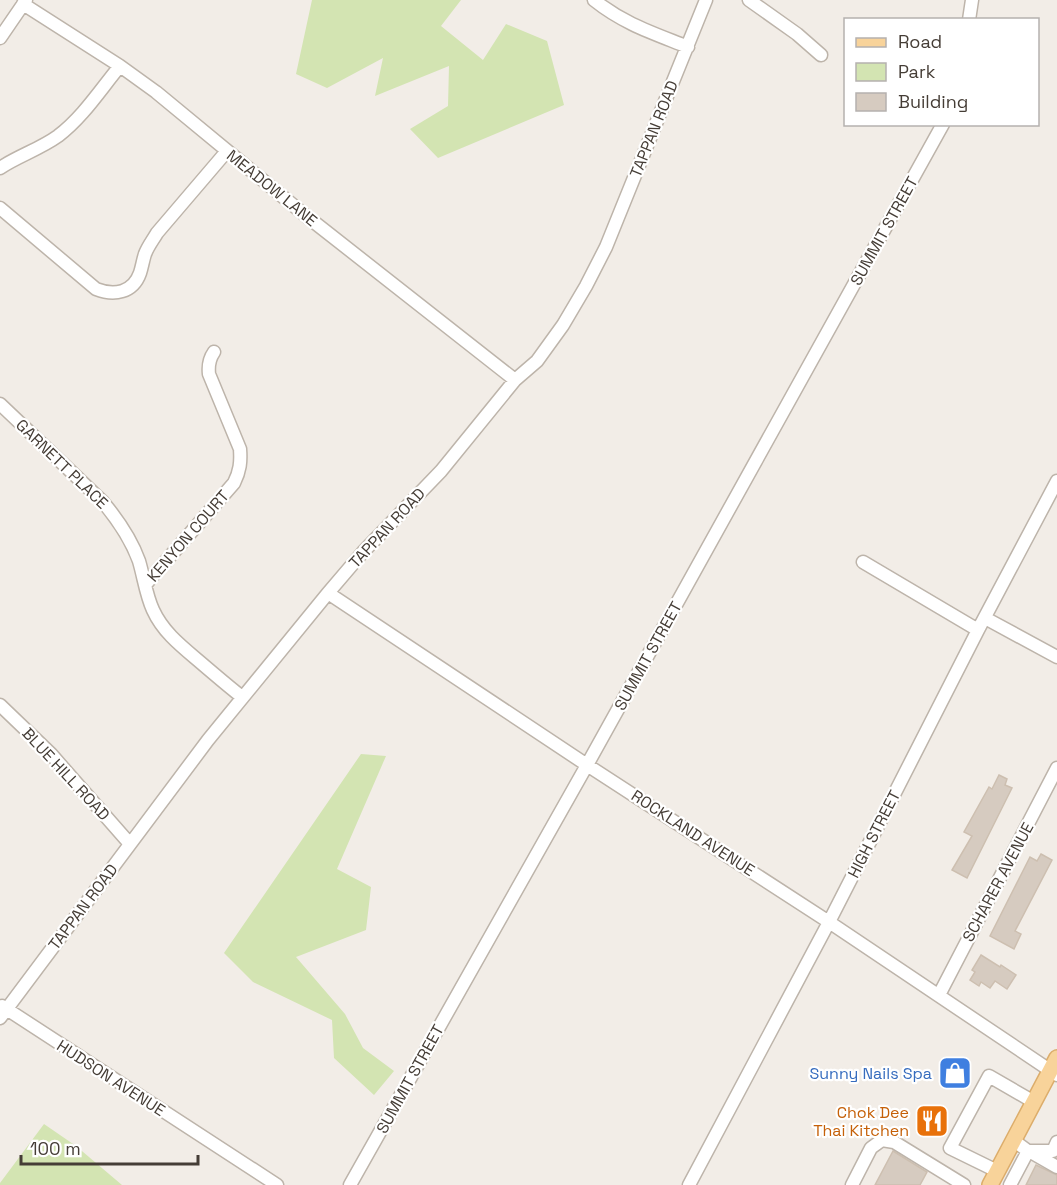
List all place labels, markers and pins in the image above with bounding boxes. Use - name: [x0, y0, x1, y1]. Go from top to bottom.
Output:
- shop icon: Sunny Nails Spa: [937, 1055, 973, 1091]
- place label: Sunny Nails Spa: [809, 1063, 932, 1084]
- place label: Chok Dee Thai Kitchen: [813, 1102, 909, 1141]
- restaurant icon: Chok Dee Thai Kitchen: [914, 1103, 950, 1139]

